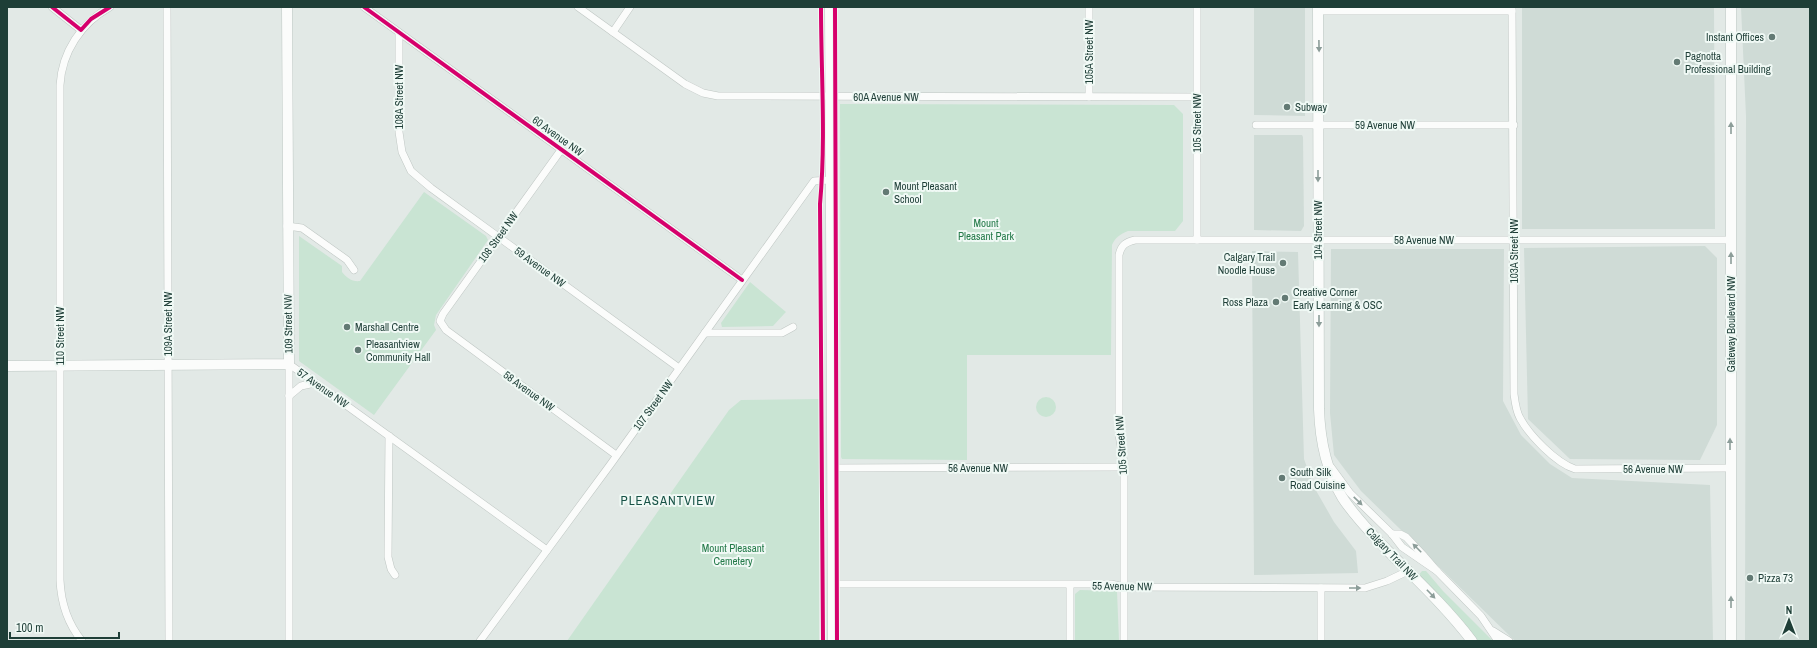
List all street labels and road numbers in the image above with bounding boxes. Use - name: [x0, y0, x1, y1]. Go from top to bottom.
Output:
- street label: 105A Street NW: [1082, 19, 1096, 84]
- street label: 108A Street NW: [392, 64, 406, 129]
- street label: 60A Avenue NW: [853, 90, 919, 104]
- street label: 105 Street NW: [1190, 93, 1204, 153]
- street label: 60 Avenue NW: [530, 113, 587, 160]
- street label: 59 Avenue NW: [1355, 118, 1415, 132]
- street label: 104 Street NW: [1311, 200, 1325, 260]
- street label: 108 Street NW: [475, 209, 521, 265]
- street label: 103A Street NW: [1507, 218, 1521, 283]
- street label: 58 Avenue NW: [1394, 233, 1454, 247]
- street label: 59 Avenue NW: [512, 244, 569, 291]
- street label: Gateway Boulevard NW: [1724, 275, 1738, 372]
- street label: 109A Street NW: [161, 291, 175, 356]
- street label: 109 Street NW: [280, 294, 296, 354]
- street label: 110 Street NW: [53, 306, 67, 365]
- street label: 57 Avenue NW: [294, 365, 352, 411]
- street label: 58 Avenue NW: [501, 368, 558, 415]
- street label: 107 Street NW: [630, 377, 676, 433]
- street label: 105 Street NW: [1112, 415, 1130, 475]
- street label: 56 Avenue NW: [948, 461, 1008, 475]
- street label: 56 Avenue NW: [1623, 462, 1683, 476]
- street label: Calgary Trail NW: [1363, 524, 1421, 584]
- street label: 55 Avenue NW: [1092, 578, 1153, 594]

